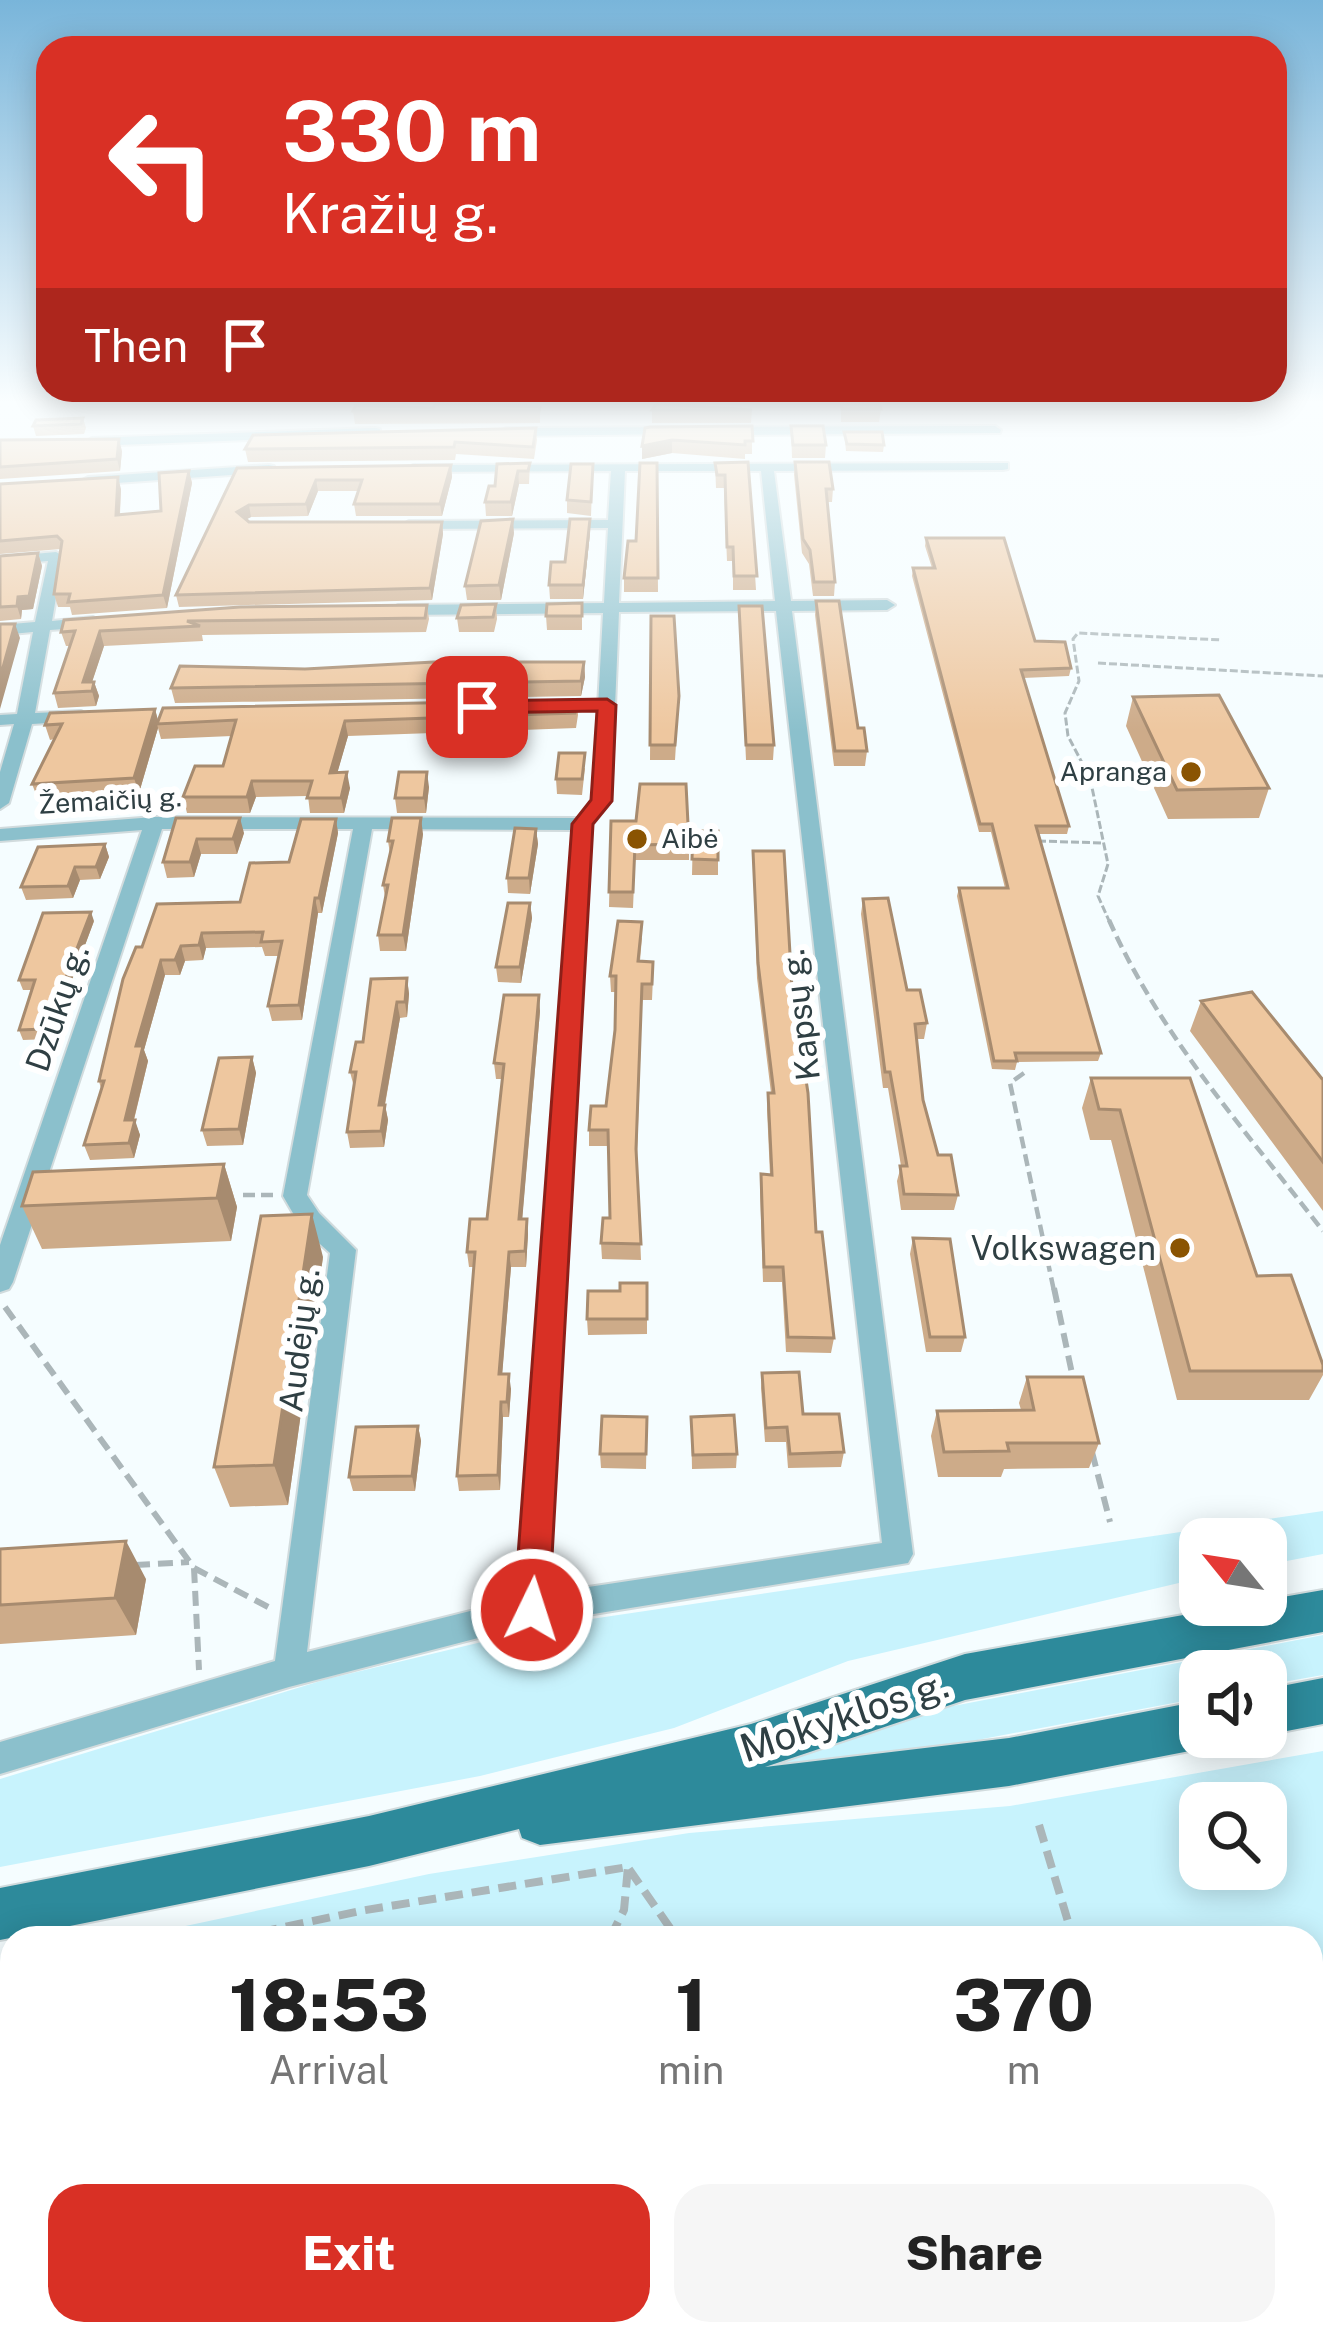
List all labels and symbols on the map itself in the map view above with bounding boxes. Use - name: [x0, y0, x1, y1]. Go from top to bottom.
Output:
- pin: [426, 656, 528, 758]
- place label: Apranga: [1060, 755, 1167, 787]
- marker: Apranga: [1178, 759, 1204, 785]
- street label: Žemaičių g.: [37, 780, 182, 820]
- place label: Aibė: [661, 822, 718, 854]
- marker: Aibė: [624, 826, 650, 852]
- street label: Dzūkų g.: [18, 940, 96, 1076]
- street label: Kapsų g.: [773, 947, 827, 1083]
- place label: Volkswagen: [971, 1229, 1156, 1267]
- marker: Volkswagen: [1167, 1235, 1193, 1261]
- street label: Audėjų g.: [271, 1266, 327, 1414]
- north arrow: [1179, 1518, 1287, 1626]
- position arrow: [469, 1547, 595, 1673]
- street label: Mokyklos g.: [734, 1661, 954, 1771]

